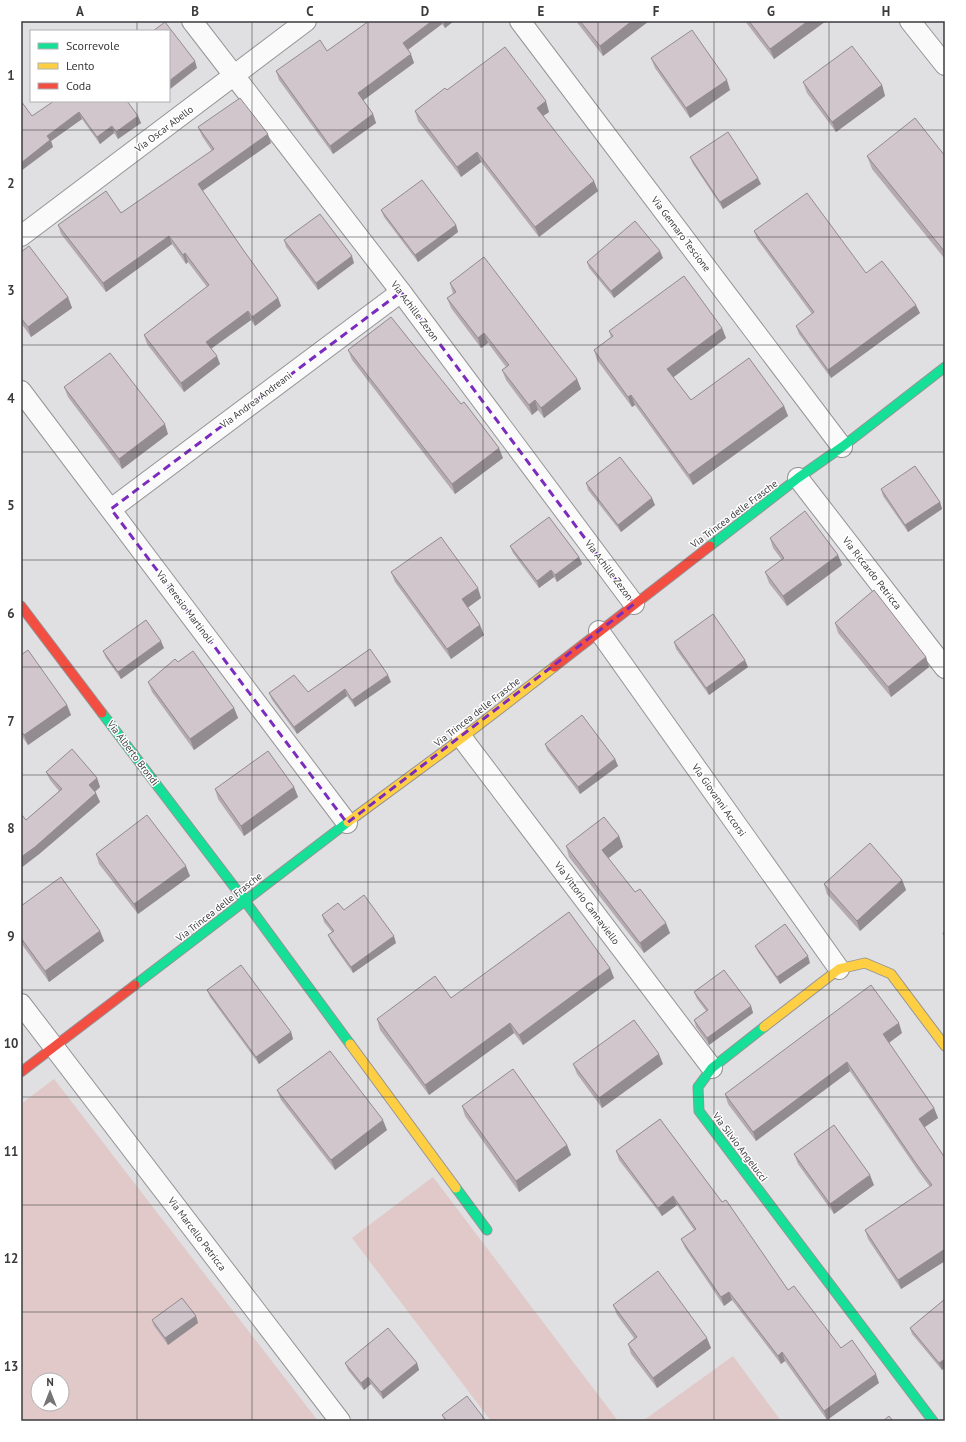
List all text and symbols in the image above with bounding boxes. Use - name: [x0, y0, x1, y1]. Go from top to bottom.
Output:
- text: A: [76, 3, 84, 20]
- text: B: [191, 3, 199, 20]
- text: C: [306, 3, 314, 20]
- text: D: [421, 3, 429, 20]
- text: E: [538, 3, 545, 20]
- text: F: [653, 3, 660, 20]
- text: G: [767, 3, 775, 20]
- text: H: [882, 3, 890, 20]
- legend: [30, 30, 170, 102]
- text: Scorrevole: [66, 38, 120, 53]
- text: Lento: [66, 58, 95, 73]
- text: 1: [7, 67, 15, 84]
- text: Coda: [66, 78, 91, 93]
- street label: Via Oscar Abello: [131, 103, 196, 156]
- text: 2: [7, 175, 15, 192]
- street label: Via Gennaro Tescione: [648, 193, 714, 274]
- street label: Via Achille Zezon: [387, 277, 442, 344]
- text: 3: [7, 282, 15, 299]
- street label: Via Andrea Andreani: [217, 369, 294, 432]
- text: 4: [7, 390, 15, 407]
- street label: Via Trincea delle Frasche: [687, 477, 780, 552]
- text: 5: [7, 497, 15, 514]
- street label: Via Riccardo Petricca: [839, 533, 904, 612]
- street label: Via Achille Zezon: [581, 536, 636, 603]
- street label: Via Teresio Martinoli: [153, 567, 217, 646]
- text: 6: [7, 605, 15, 622]
- street label: Via Trincea delle Frasche: [431, 674, 523, 750]
- text: 7: [7, 713, 15, 730]
- street label: Via Alberto Brondi: [104, 717, 162, 788]
- street label: Via Giovanni Accorsi: [689, 760, 749, 839]
- text: 8: [7, 820, 15, 837]
- street label: Via Vittorio Cannaviello: [551, 858, 622, 947]
- street label: Via Trincea delle Frasche: [173, 869, 265, 945]
- text: 9: [7, 928, 15, 945]
- text: 10: [4, 1035, 18, 1052]
- street label: Via Silvio Angelucci: [709, 1109, 770, 1184]
- text: 11: [4, 1143, 18, 1160]
- street label: Via Marcello Petricca: [164, 1194, 229, 1273]
- text: 12: [4, 1250, 18, 1267]
- text: 13: [4, 1358, 18, 1375]
- north arrow: [30, 1372, 70, 1412]
- text: N: [46, 1375, 54, 1389]

